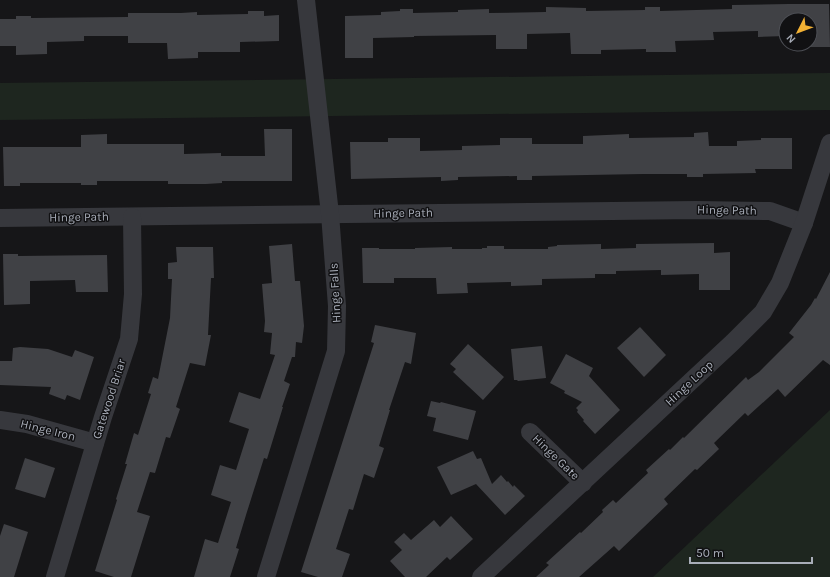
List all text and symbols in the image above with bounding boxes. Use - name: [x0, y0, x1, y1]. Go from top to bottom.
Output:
- north arrow: [778, 12, 818, 52]
- text: N: [783, 31, 798, 46]
- street label: Hinge Path: [697, 202, 757, 218]
- street label: Hinge Path: [373, 205, 433, 221]
- street label: Hinge Path: [49, 209, 109, 225]
- street label: Hinge Falls: [326, 263, 344, 323]
- street label: Gatewood Briar: [90, 357, 129, 441]
- street label: Hinge Loop: [662, 357, 716, 409]
- street label: Hinge Iron: [19, 416, 77, 444]
- street label: Hinge Gate: [530, 431, 582, 483]
- scale bar: [690, 539, 812, 565]
- text: 50 m: [696, 546, 724, 560]

